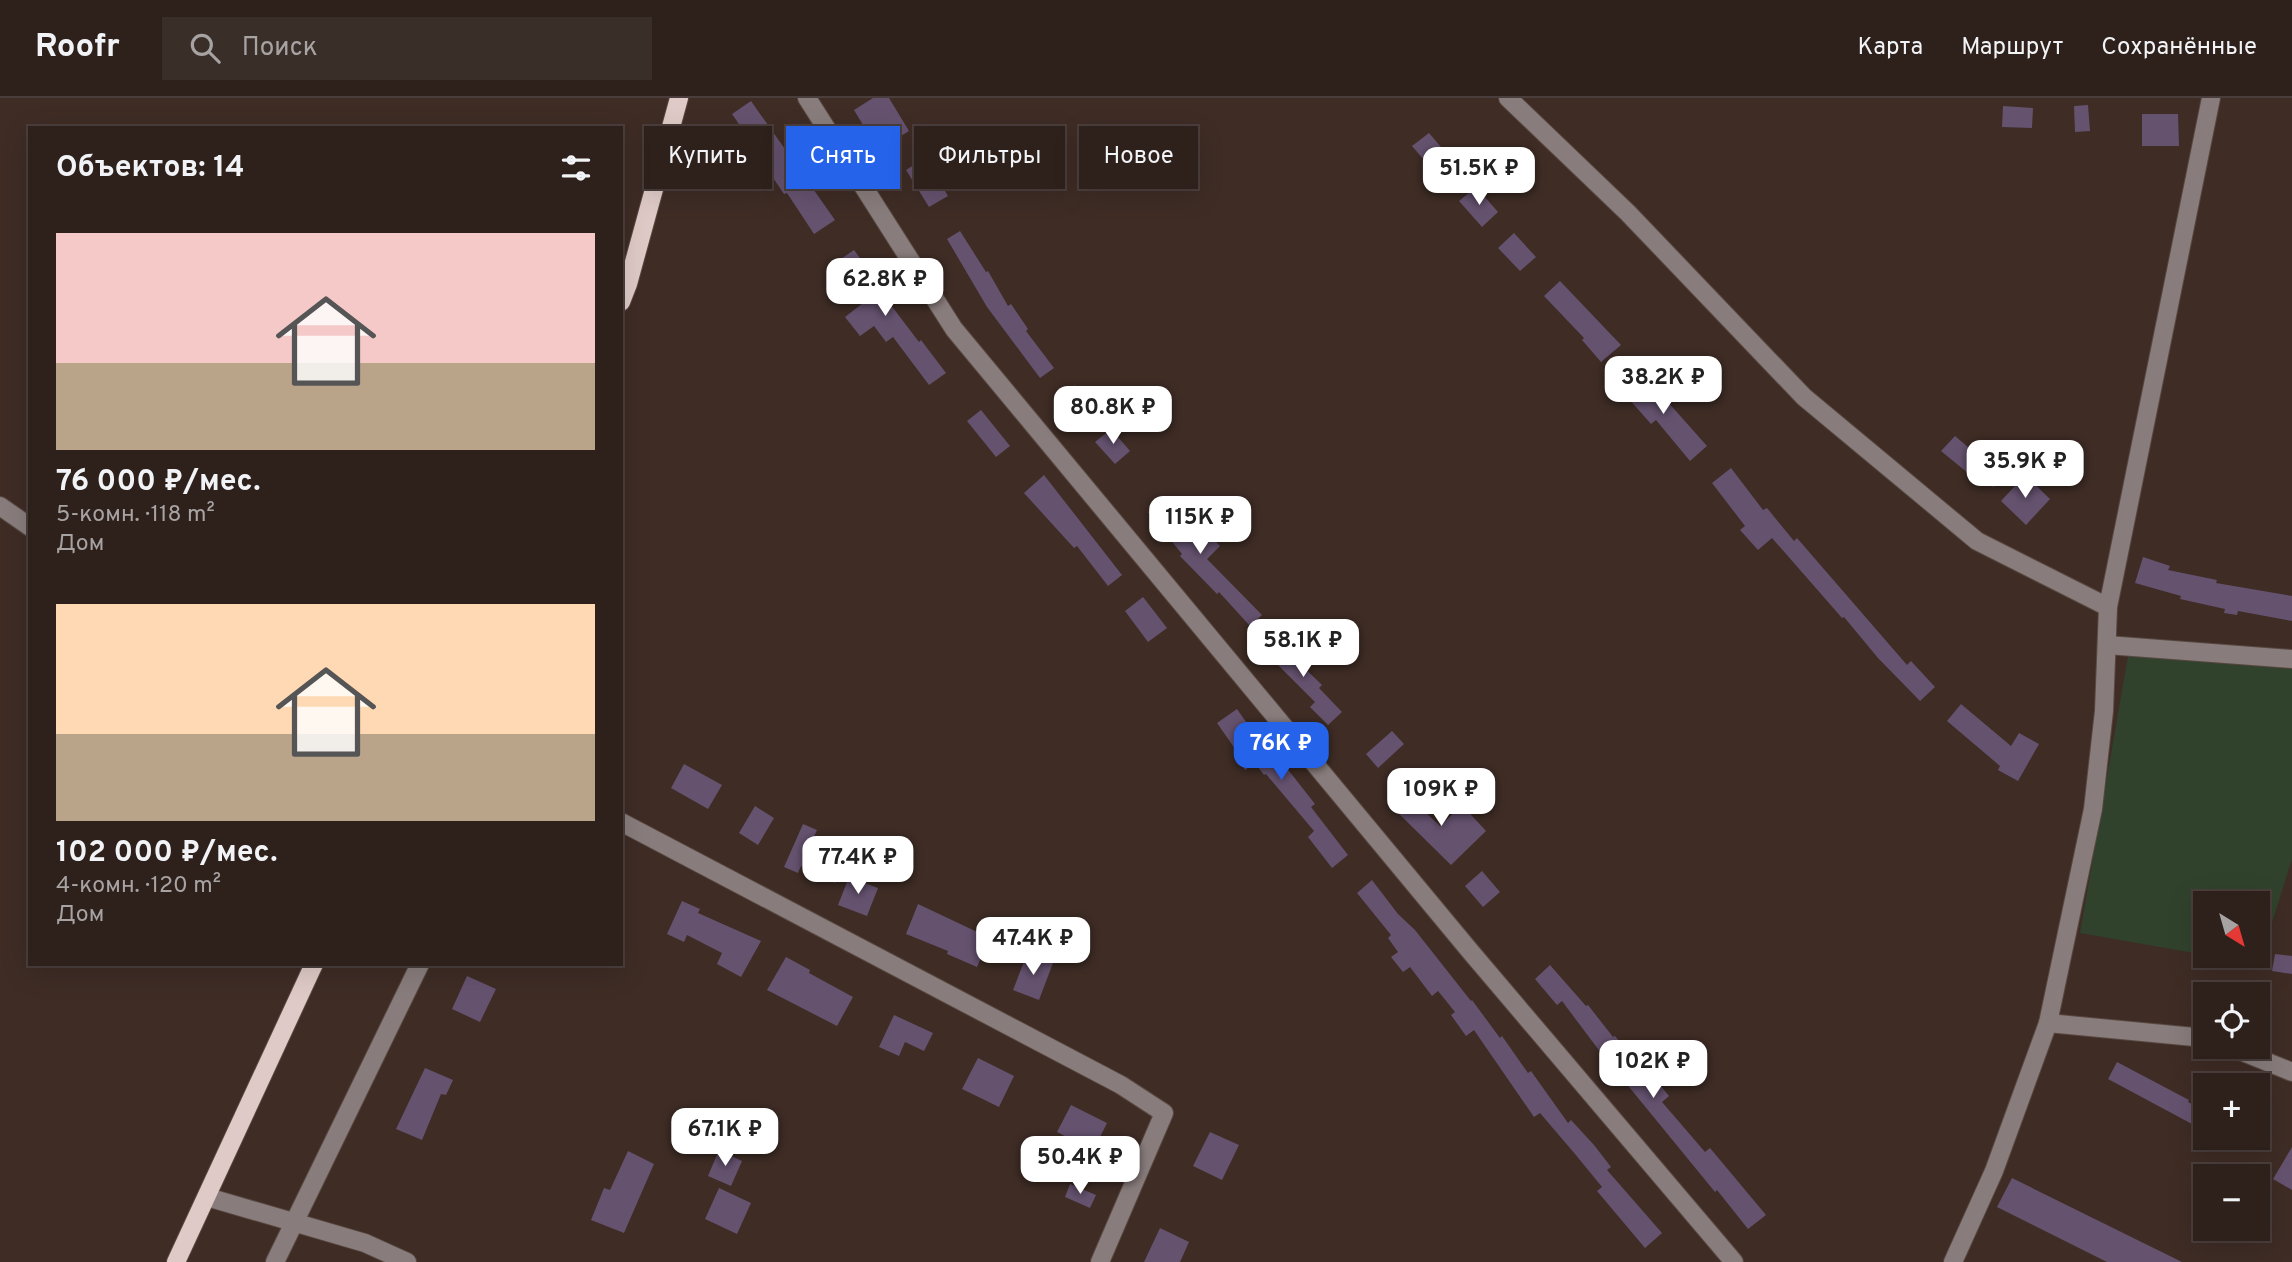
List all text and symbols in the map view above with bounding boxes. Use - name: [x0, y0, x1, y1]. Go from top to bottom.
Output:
- search box: [162, 17, 652, 80]
- text: Roofr: [35, 27, 120, 69]
- icon: search: [186, 29, 224, 67]
- text: Поиск: [242, 32, 318, 65]
- text: Карта: [1857, 33, 1923, 63]
- text: Маршрут: [1961, 33, 2063, 63]
- text: Сохранённые: [2101, 33, 2257, 63]
- chip: Купить: [644, 126, 772, 189]
- chip: Снять: [786, 126, 900, 189]
- chip: Фильтры: [914, 126, 1065, 189]
- chip: Новое: [1079, 126, 1198, 189]
- pin: 51.5K ₽: [1414, 148, 1544, 207]
- icon: filters: [557, 149, 595, 187]
- text: Объектов: 14: [56, 150, 244, 187]
- text: 51.5K ₽: [1439, 155, 1519, 184]
- pin: 62.8K ₽: [820, 258, 950, 318]
- text: 62.8K ₽: [842, 266, 928, 295]
- icon: home: [263, 278, 389, 404]
- pin: 38.2K ₽: [1598, 356, 1728, 416]
- text: 38.2K ₽: [1621, 364, 1705, 393]
- pin: 80.8K ₽: [1048, 386, 1178, 446]
- text: 80.8K ₽: [1070, 394, 1156, 423]
- pin: 35.9K ₽: [1960, 440, 2090, 500]
- text: 35.9K ₽: [1983, 448, 2067, 477]
- text: 76 000 ₽/мес.: [56, 464, 261, 501]
- pin: 115K ₽: [1143, 496, 1257, 556]
- text: 5-комн. · 118 m²: [56, 501, 215, 530]
- text: 115K ₽: [1165, 504, 1235, 533]
- text: Дом: [56, 530, 104, 559]
- pin: 58.1K ₽: [1238, 620, 1368, 679]
- text: 58.1K ₽: [1263, 627, 1343, 656]
- icon: home: [263, 649, 389, 775]
- pin: 76K ₽: [1232, 722, 1330, 782]
- text: 76K ₽: [1250, 730, 1312, 759]
- pin: 109K ₽: [1384, 768, 1498, 828]
- text: 109K ₽: [1403, 776, 1479, 805]
- text: 102 000 ₽/мес.: [56, 835, 278, 872]
- pin: 77.4K ₽: [793, 836, 923, 896]
- text: 77.4K ₽: [818, 844, 898, 873]
- text: 4-комн. · 120 m²: [56, 872, 221, 901]
- north arrow: [2193, 891, 2270, 968]
- map controls: [2193, 891, 2270, 1241]
- text: Дом: [56, 901, 104, 930]
- pin: 47.4K ₽: [968, 918, 1098, 977]
- text: 47.4K ₽: [992, 925, 1074, 954]
- button: locate: [2193, 982, 2270, 1059]
- pin: 102K ₽: [1596, 1040, 1710, 1100]
- text: 102K ₽: [1615, 1048, 1691, 1077]
- button: +: [2193, 1073, 2270, 1150]
- pin: 67.1K ₽: [660, 1108, 790, 1168]
- text: 67.1K ₽: [687, 1116, 763, 1145]
- pin: 50.4K ₽: [1015, 1136, 1145, 1196]
- text: 50.4K ₽: [1037, 1144, 1123, 1173]
- button: −: [2193, 1164, 2270, 1241]

